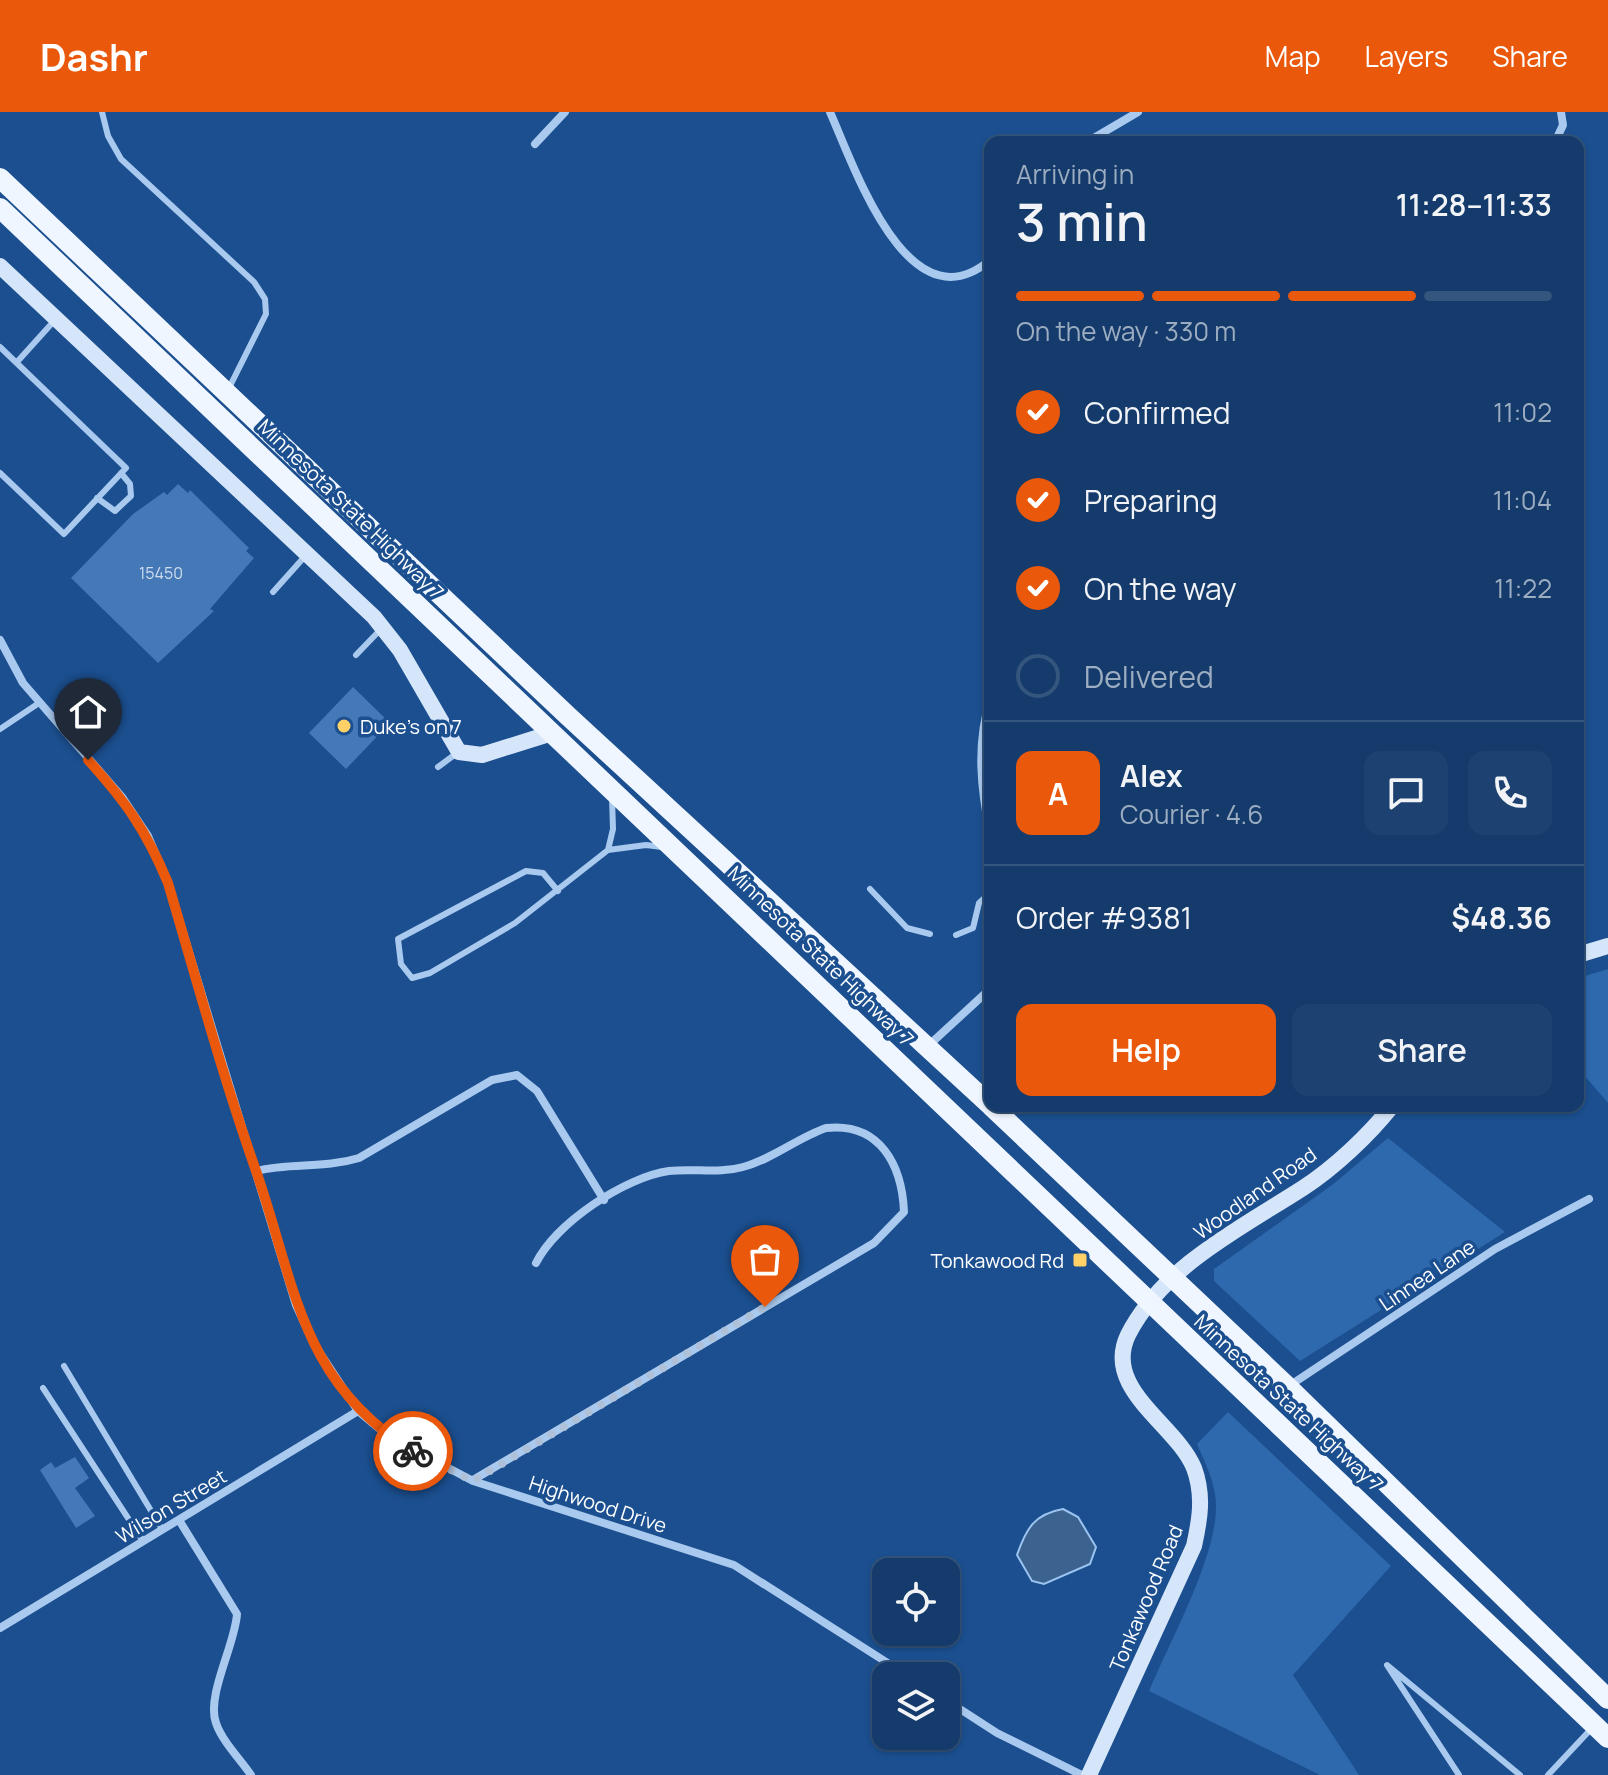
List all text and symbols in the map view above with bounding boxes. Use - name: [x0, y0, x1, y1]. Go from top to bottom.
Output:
- text: Dashr: [40, 30, 148, 82]
- text: Map: [1265, 37, 1321, 75]
- text: Layers: [1365, 37, 1448, 75]
- text: Share: [1492, 37, 1568, 75]
- text: Arriving in: [1016, 156, 1134, 192]
- text: 11:28–11:33: [1396, 184, 1552, 225]
- text: 3 min: [1016, 186, 1148, 257]
- text: On the way · 330 m: [1016, 313, 1236, 349]
- icon: check: [1016, 390, 1060, 434]
- text: Confirmed: [1084, 392, 1231, 433]
- text: 11:02: [1493, 394, 1552, 430]
- street label: Minnesota State Highway 7: [252, 413, 450, 605]
- icon: check: [1016, 478, 1060, 522]
- text: Preparing: [1084, 480, 1218, 521]
- text: 11:04: [1493, 482, 1552, 518]
- house number: 15450: [139, 562, 183, 584]
- icon: check: [1016, 566, 1060, 610]
- text: On the way: [1084, 568, 1237, 609]
- text: 11:22: [1494, 570, 1552, 606]
- text: Delivered: [1084, 656, 1214, 697]
- pin: [54, 678, 122, 760]
- icon: home: [66, 690, 110, 734]
- place label: Duke's on 7: [360, 713, 462, 740]
- marker: Duke's on 7: [335, 717, 353, 735]
- button: chat: [1364, 751, 1448, 835]
- button: phone: [1468, 751, 1552, 835]
- text: Alex: [1120, 755, 1183, 796]
- text: A: [1048, 773, 1068, 814]
- text: Courier · 4.6: [1120, 796, 1263, 832]
- street label: Minnesota State Highway 7: [722, 860, 920, 1052]
- text: Order #9381: [1016, 897, 1192, 938]
- text: $48.36: [1451, 897, 1552, 938]
- button: Help: [1016, 1004, 1276, 1096]
- button: Share: [1292, 1004, 1552, 1096]
- street label: Woodland Road: [1188, 1141, 1322, 1245]
- pin: [731, 1225, 799, 1307]
- street label: Linnea Lane: [1374, 1233, 1480, 1317]
- icon: bag: [743, 1237, 787, 1281]
- place label: Tonkawood Rd: [930, 1247, 1064, 1274]
- marker: Tonkawood Rd: [1071, 1251, 1089, 1269]
- street label: Minnesota State Highway 7: [1189, 1308, 1389, 1498]
- courier: [373, 1411, 453, 1491]
- icon: bike: [391, 1429, 435, 1473]
- street label: Wilson Street: [111, 1462, 231, 1550]
- street label: Highwood Drive: [526, 1469, 670, 1539]
- street label: Tonkawood Road: [1103, 1521, 1189, 1675]
- map controls: [872, 1558, 960, 1750]
- button: locate: [872, 1558, 960, 1646]
- button: layers: [872, 1662, 960, 1750]

